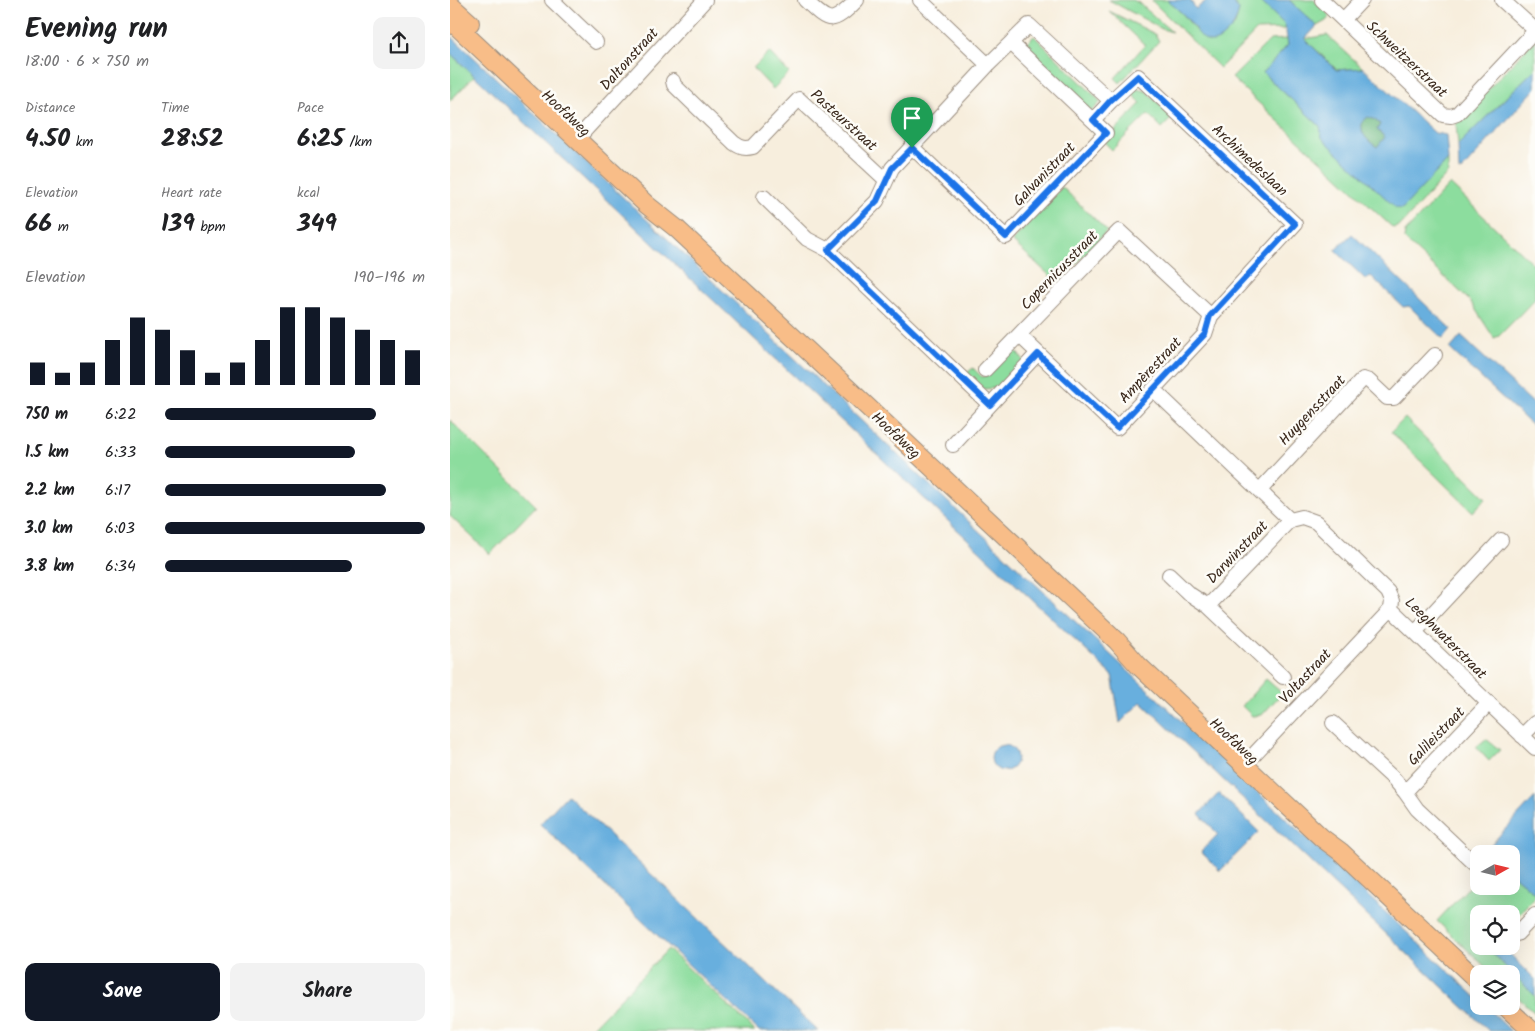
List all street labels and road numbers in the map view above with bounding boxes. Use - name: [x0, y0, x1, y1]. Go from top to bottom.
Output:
- street label: Schweitzerstraat: [1360, 15, 1453, 104]
- street label: Daltonstraat: [595, 23, 665, 97]
- street label: Hoofdweg: [535, 84, 596, 143]
- street label: Pasteurstraat: [804, 84, 882, 158]
- street label: Archimedeslaan: [1206, 119, 1293, 203]
- street label: Galvanistraat: [1008, 137, 1082, 212]
- street label: Copernicusstraat: [1015, 225, 1104, 316]
- street label: Ampèrestraat: [1113, 332, 1188, 409]
- street label: Huygensstraat: [1273, 370, 1352, 452]
- street label: Hoofdweg: [865, 406, 926, 465]
- street label: Darwinstraat: [1201, 515, 1274, 590]
- street label: Leeghwaterstraat: [1398, 592, 1492, 686]
- street label: Voltastraat: [1274, 643, 1338, 710]
- street label: Galileistraat: [1402, 701, 1471, 772]
- street label: Hoofdweg: [1203, 712, 1264, 771]

